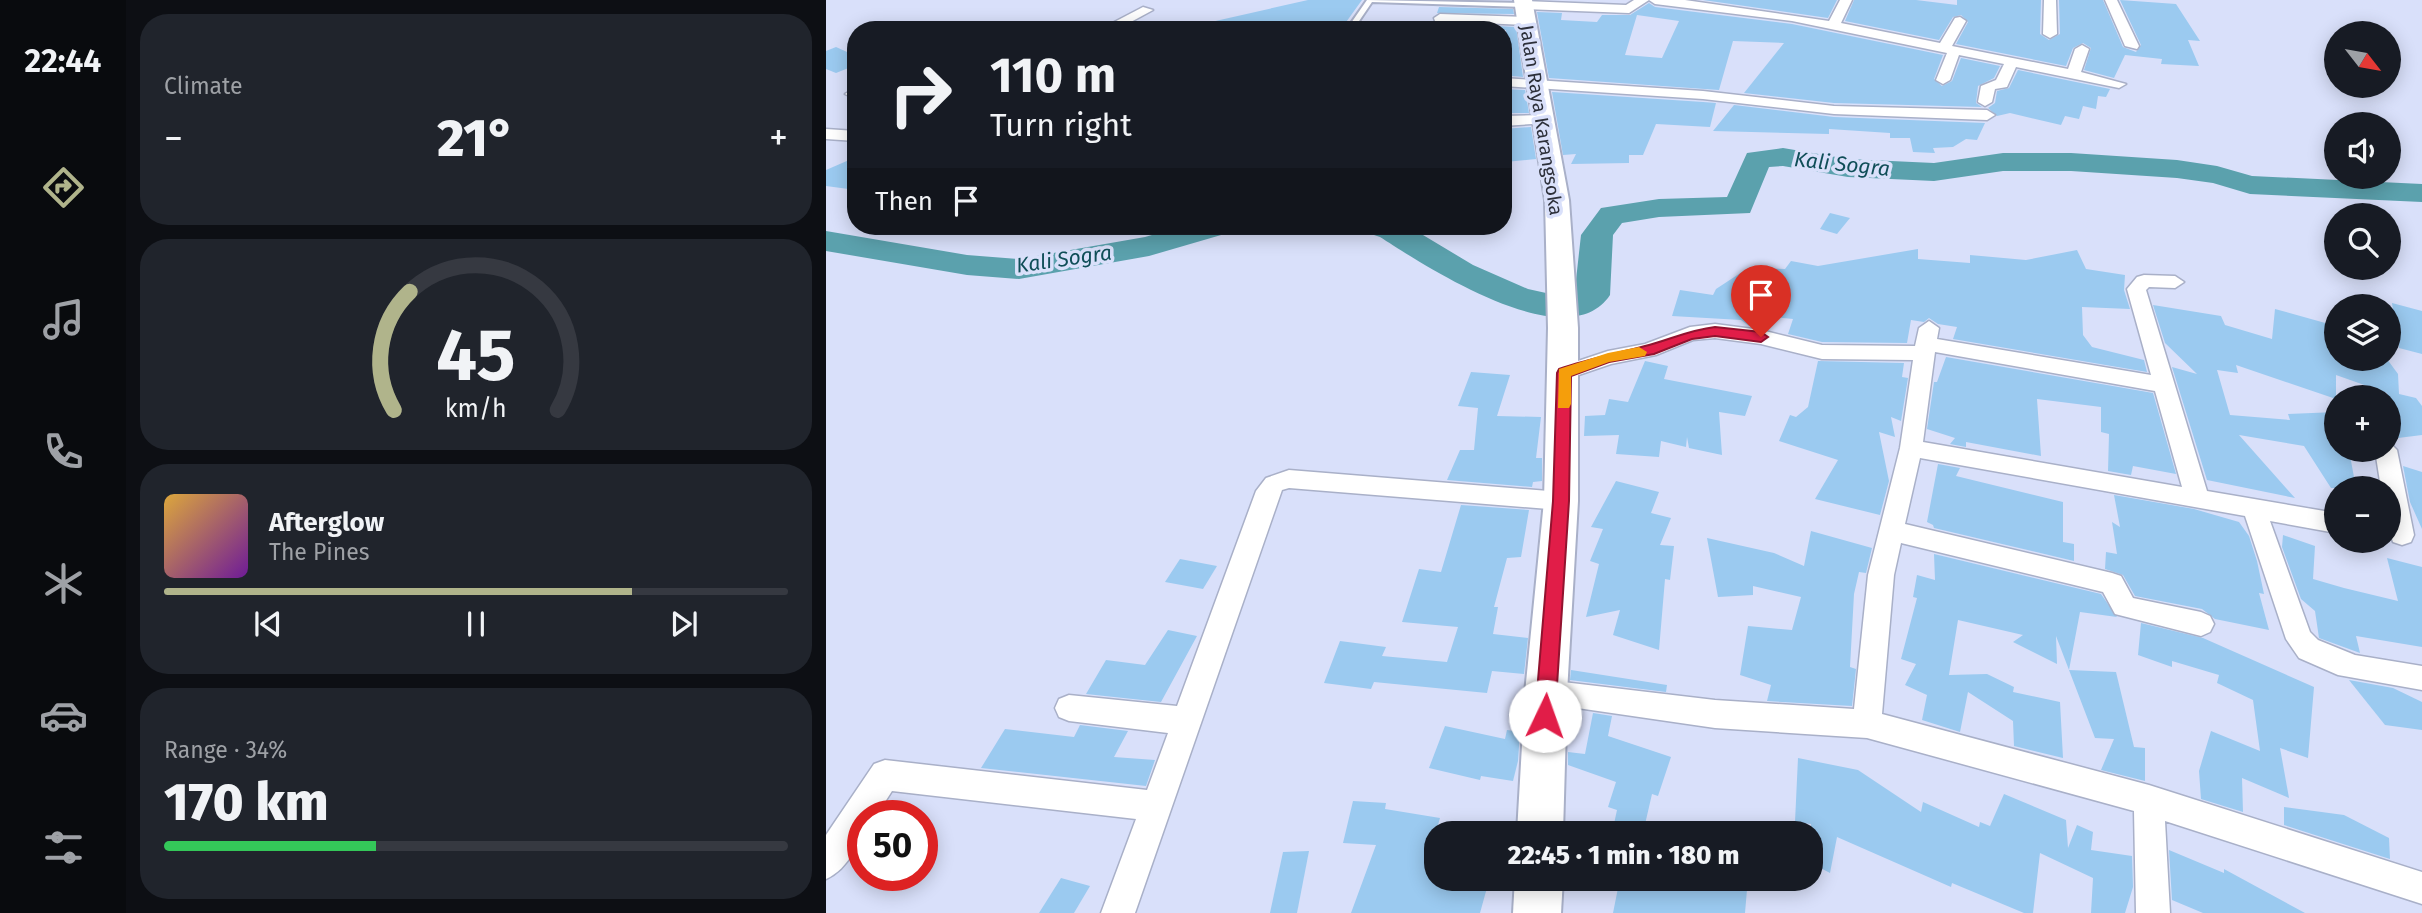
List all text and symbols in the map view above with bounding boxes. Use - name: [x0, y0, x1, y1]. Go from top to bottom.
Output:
- north arrow: [2324, 21, 2401, 98]
- map controls: [2324, 21, 2401, 553]
- street label: Jalan Raya Karangsoka: [1515, 23, 1568, 217]
- text: 22:44: [25, 42, 101, 80]
- text: 110 m: [990, 46, 1116, 105]
- icon: right: [875, 49, 966, 140]
- text: Climate: [164, 72, 243, 100]
- text: Turn right: [990, 106, 1132, 144]
- text: 21°: [437, 107, 515, 170]
- button: sound: [2324, 112, 2401, 189]
- text: −: [164, 115, 183, 161]
- text: +: [769, 115, 788, 161]
- water label: Kali Sogra: [1793, 146, 1891, 182]
- icon: directions: [39, 163, 88, 212]
- icon: arrive: [947, 182, 985, 220]
- text: Then: [875, 186, 933, 217]
- button: search: [2324, 203, 2401, 280]
- water label: Kali Sogra: [1015, 239, 1113, 279]
- pin: [1731, 265, 1791, 337]
- icon: arrive: [1742, 276, 1780, 314]
- button: layers: [2324, 294, 2401, 371]
- icon: music: [39, 295, 88, 344]
- text: 45: [436, 313, 516, 400]
- button: +: [2324, 385, 2401, 462]
- text: km/h: [445, 394, 507, 424]
- icon: phone: [39, 427, 88, 476]
- button: −: [2324, 476, 2401, 553]
- text: Afterglow: [269, 507, 384, 538]
- text: The Pines: [269, 538, 370, 566]
- icon: climate: [39, 559, 88, 608]
- icon: previous: [249, 605, 287, 643]
- icon: pause: [457, 605, 495, 643]
- icon: next: [665, 605, 703, 643]
- position arrow: [1508, 679, 1582, 753]
- icon: car: [39, 691, 88, 740]
- text: Range · 34%: [164, 736, 287, 764]
- text: 170 km: [164, 771, 329, 834]
- speed limit sign: 50: [847, 800, 938, 891]
- icon: filters: [39, 823, 88, 872]
- text: 22:45 · 1 min · 180 m: [1508, 840, 1739, 871]

